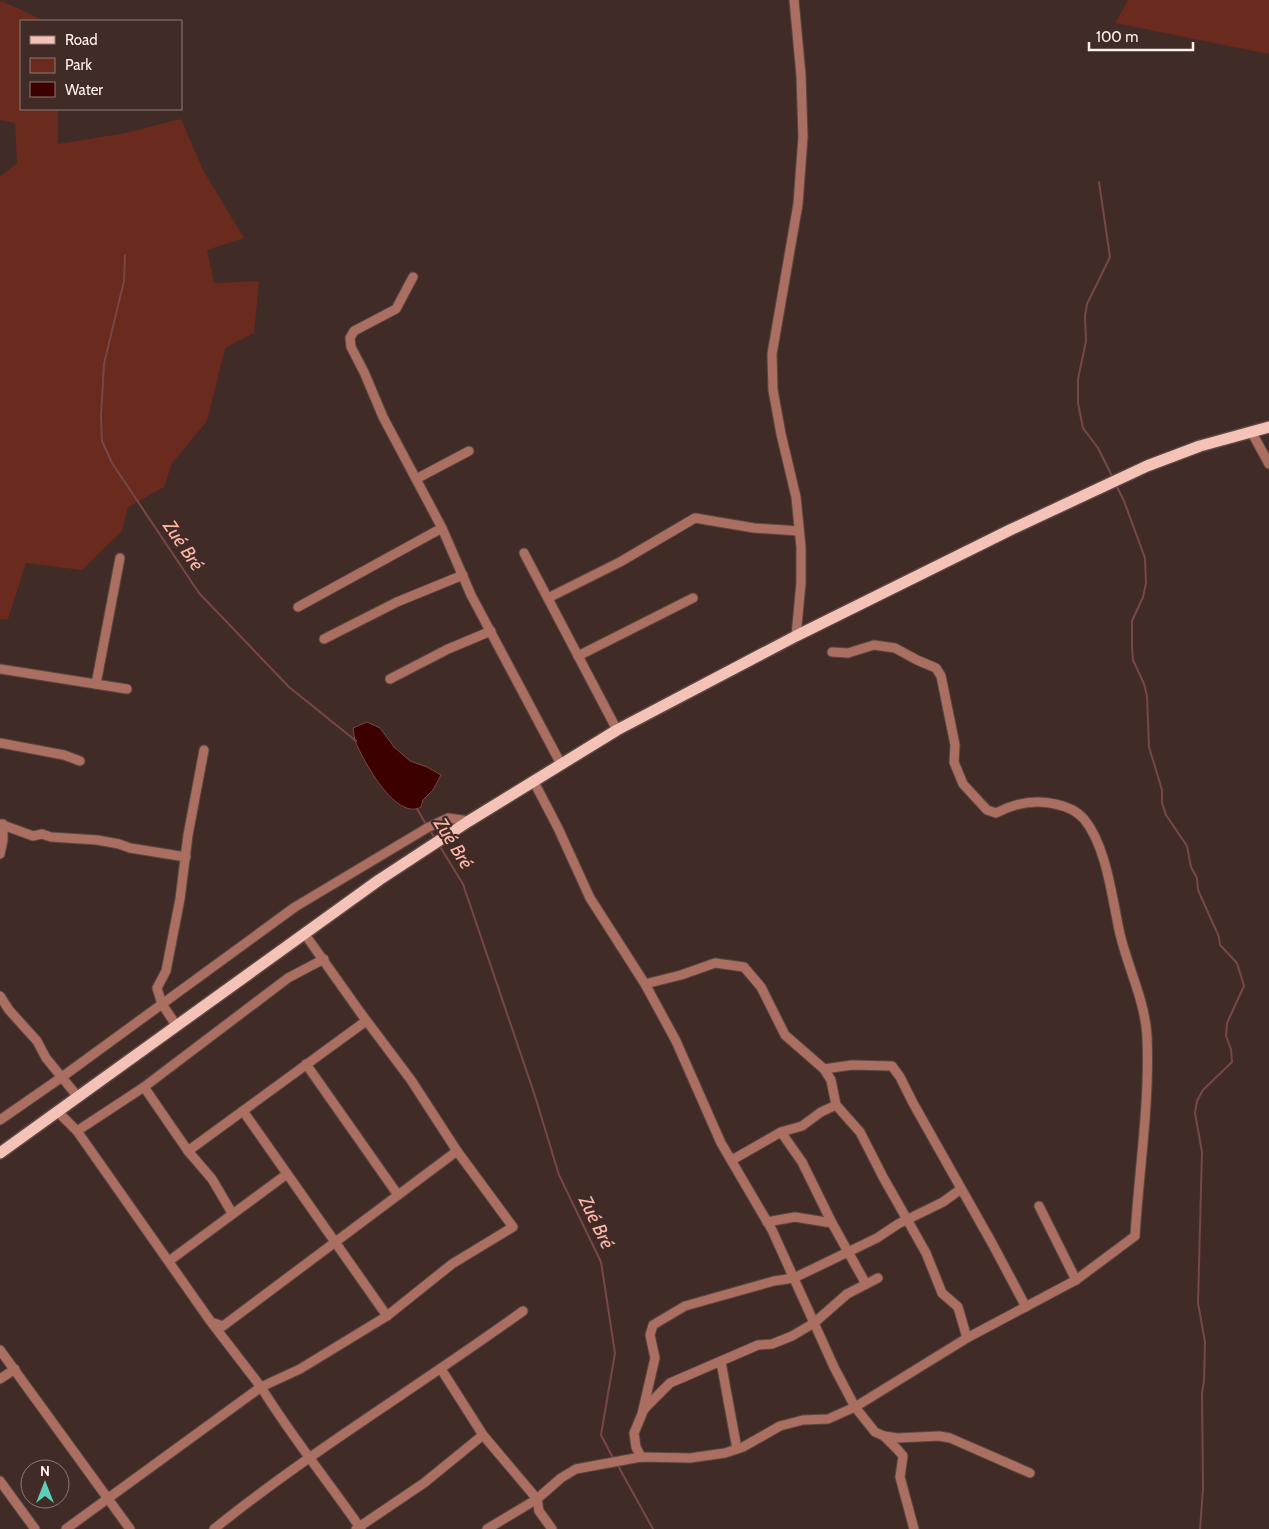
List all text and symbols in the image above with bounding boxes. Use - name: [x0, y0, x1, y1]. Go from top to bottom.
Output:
- legend: [20, 20, 182, 110]
- scale bar: [1089, 20, 1193, 52]
- text: 100 m: [1096, 28, 1138, 46]
- text: Road: [65, 31, 98, 49]
- text: Park: [65, 56, 92, 74]
- text: Water: [65, 81, 103, 99]
- water label: Zué Bré: [158, 515, 209, 575]
- water label: Zué Bré: [428, 813, 478, 873]
- water label: Zué Bré: [573, 1191, 619, 1253]
- north arrow: [20, 1459, 70, 1509]
- text: N: [40, 1462, 50, 1480]

